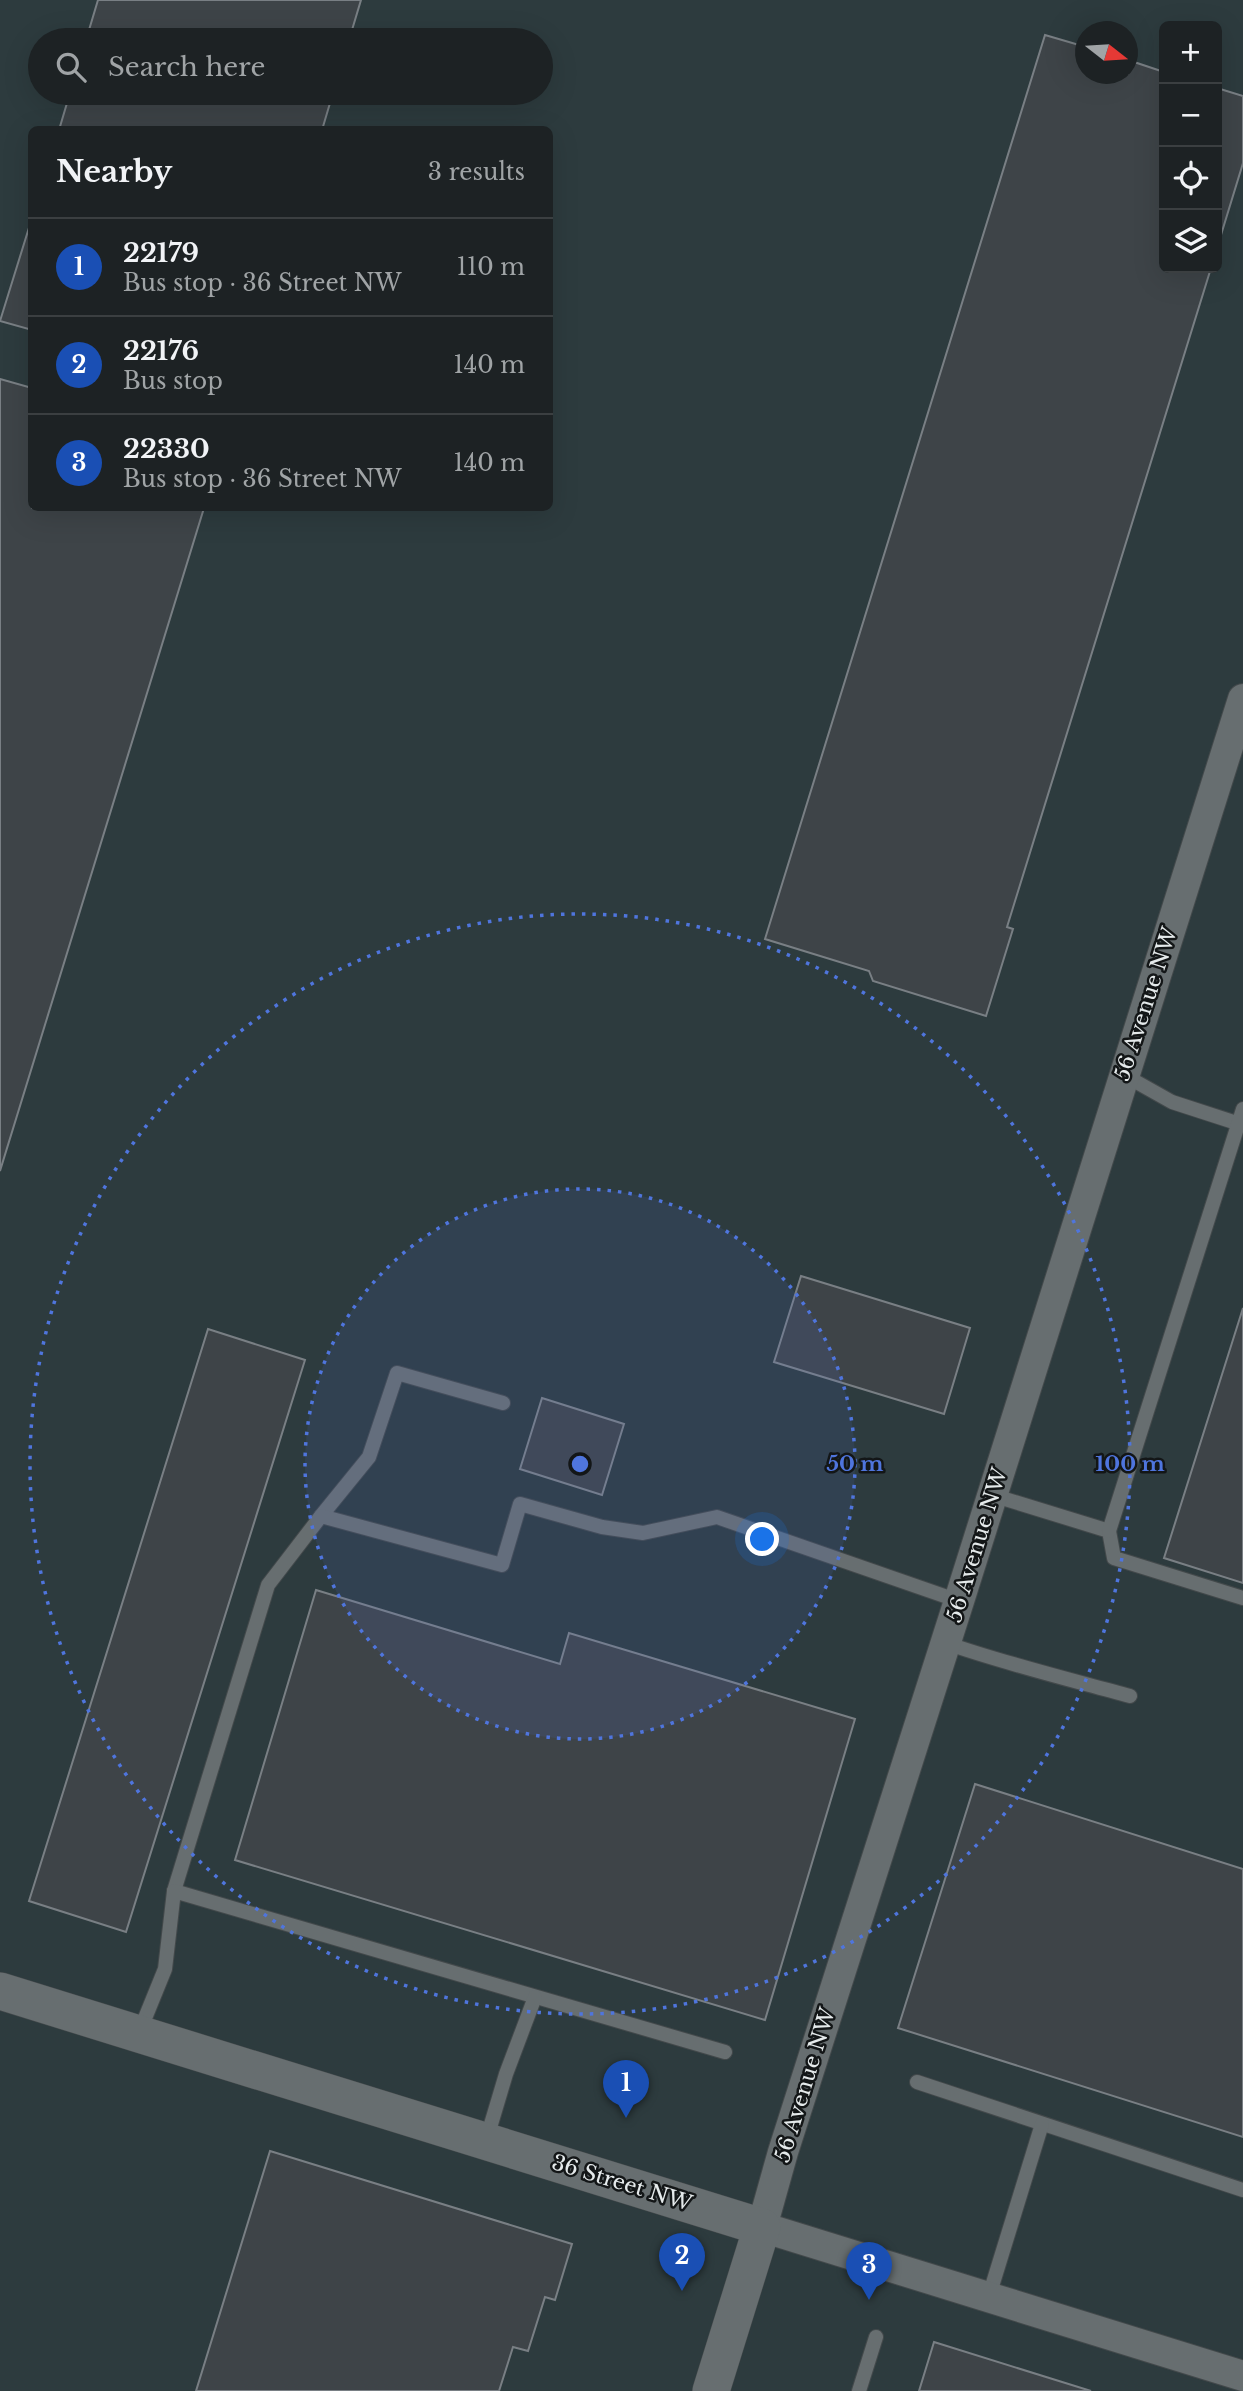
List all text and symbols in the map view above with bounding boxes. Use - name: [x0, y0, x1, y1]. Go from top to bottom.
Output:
- north arrow: [1075, 21, 1138, 84]
- map controls: [1159, 21, 1222, 273]
- button: +: [1159, 21, 1222, 84]
- search box: [28, 28, 553, 105]
- icon: search: [52, 48, 90, 86]
- text: Search here: [108, 51, 265, 83]
- button: −: [1159, 84, 1222, 147]
- button: locate: [1159, 147, 1222, 210]
- text: Nearby: [56, 153, 172, 190]
- text: 3 results: [428, 158, 525, 186]
- button: layers: [1159, 210, 1222, 273]
- text: 22179: [123, 237, 199, 269]
- text: 1: [74, 253, 84, 281]
- text: 110 m: [457, 253, 525, 281]
- text: Bus stop · 36 Street NW: [123, 269, 402, 297]
- text: 22176: [123, 335, 199, 367]
- text: 2: [72, 351, 86, 379]
- text: 140 m: [454, 351, 525, 379]
- text: Bus stop: [123, 367, 223, 395]
- text: 22330: [123, 433, 210, 465]
- text: 3: [72, 449, 86, 477]
- text: 140 m: [454, 449, 525, 477]
- text: Bus stop · 36 Street NW: [123, 465, 402, 493]
- street label: 56 Avenue NW: [1109, 923, 1183, 1084]
- text: 50 m: [826, 1451, 884, 1477]
- text: 100 m: [1095, 1451, 1165, 1477]
- centre of rings: [568, 1452, 592, 1476]
- street label: 56 Avenue NW: [941, 1464, 1013, 1625]
- your location: [745, 1522, 779, 1556]
- street label: 56 Avenue NW: [769, 2004, 841, 2165]
- pin: 1: [603, 2060, 649, 2118]
- street label: 36 Street NW: [549, 2149, 696, 2217]
- pin: 2: [659, 2233, 705, 2291]
- pin: 3: [846, 2242, 892, 2300]

